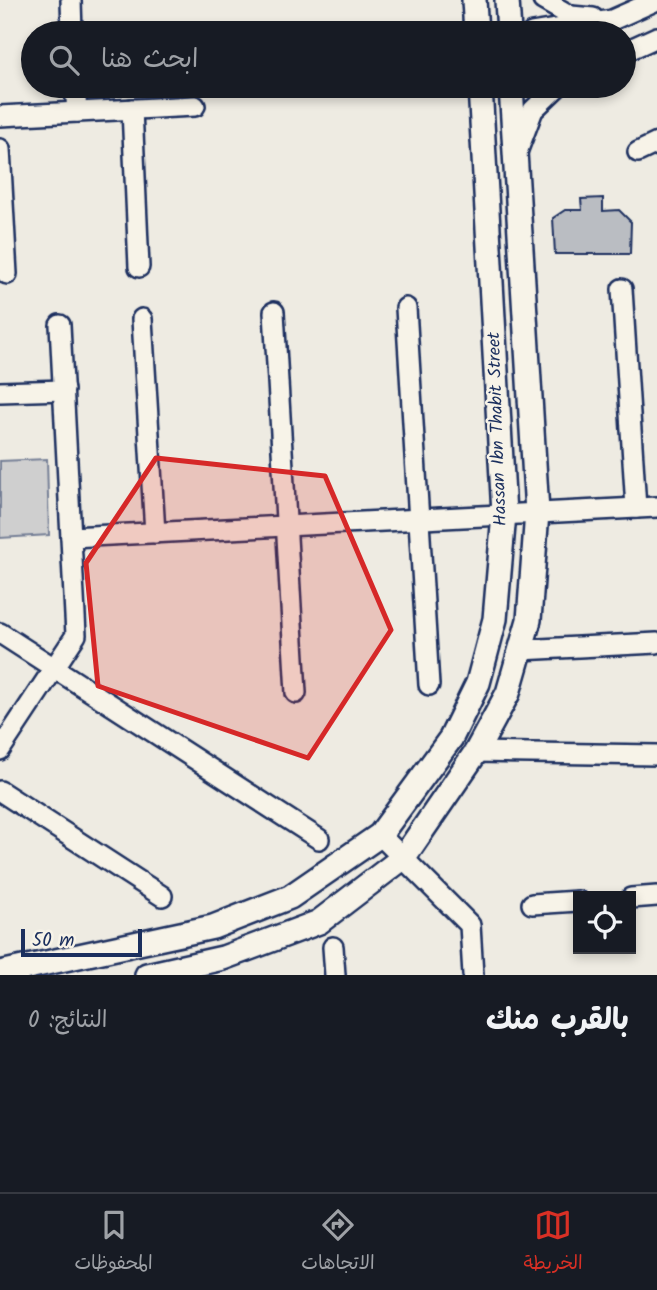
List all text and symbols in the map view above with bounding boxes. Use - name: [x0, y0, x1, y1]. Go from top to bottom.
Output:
- search box: [21, 21, 636, 98]
- text: ابحث هنا: [101, 39, 198, 81]
- icon: search: [45, 41, 83, 79]
- street label: Hassan Ibn Thabit Street: [480, 330, 516, 527]
- map controls: [573, 891, 636, 954]
- button: locate: [573, 891, 636, 954]
- scale bar: [21, 926, 142, 958]
- text: 50 m: [32, 926, 74, 956]
- text: بالقرب منك: [486, 997, 629, 1045]
- text: النتائج: 0: [28, 1003, 107, 1039]
- tab: المحفوظات: [74, 1206, 153, 1279]
- tab: الاتجاهات: [301, 1206, 375, 1279]
- tab: الخريطة: [523, 1206, 583, 1279]

